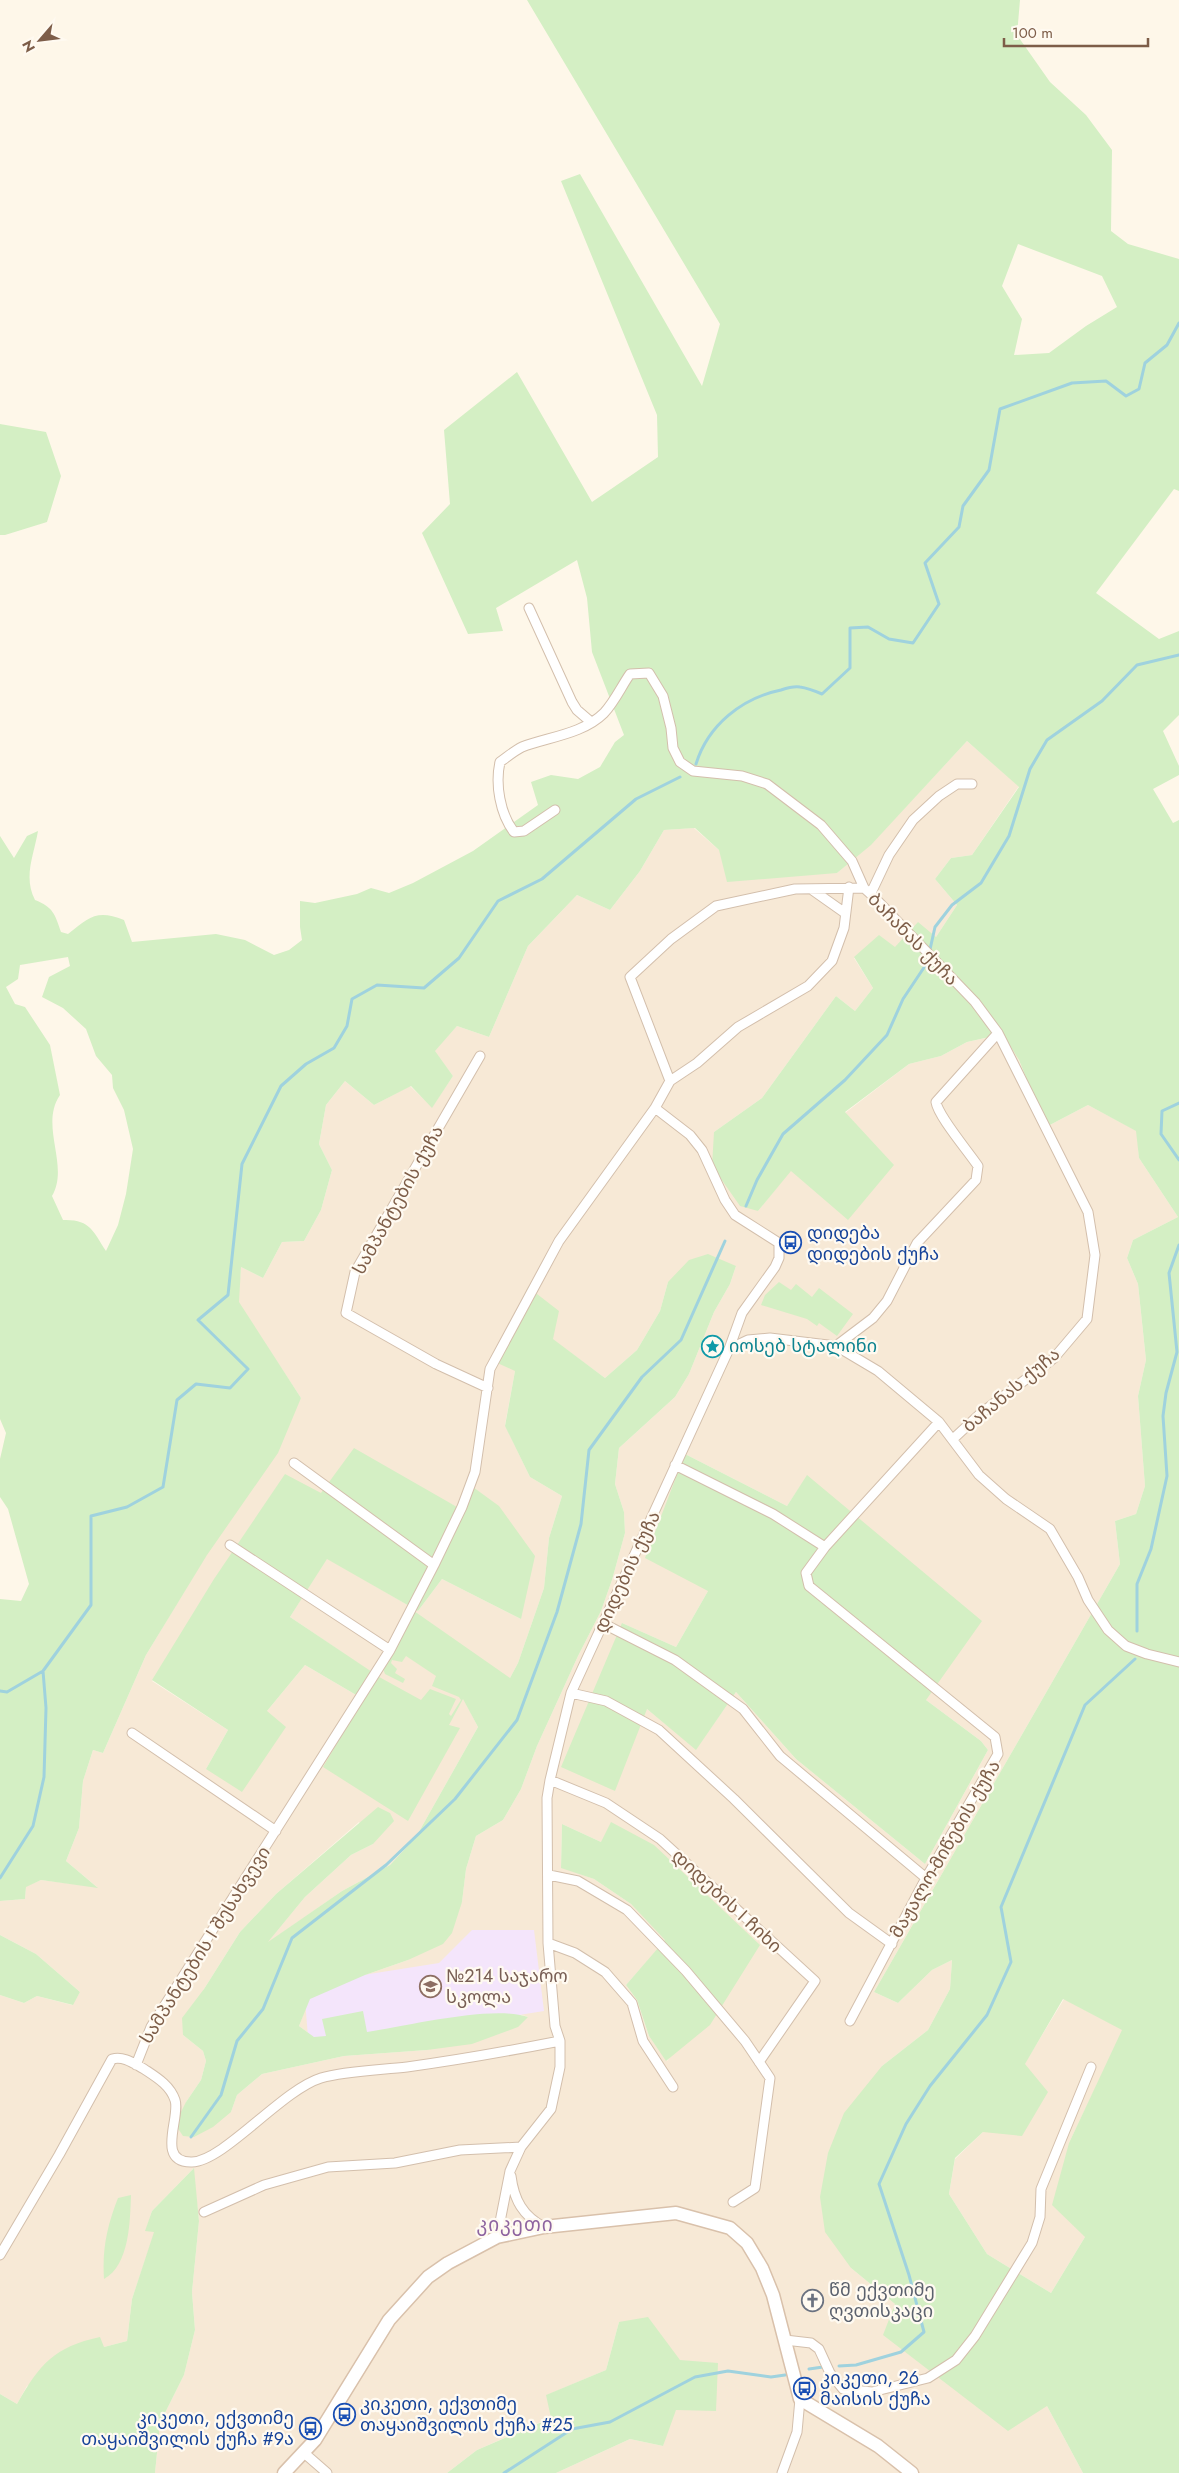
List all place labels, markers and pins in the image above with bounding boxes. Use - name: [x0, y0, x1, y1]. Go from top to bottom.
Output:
- place label: დიდება დიდების ქუჩა: [807, 1220, 939, 1267]
- bus stop icon: დიდება დიდების ქუჩა: [779, 1231, 803, 1255]
- place label: იოსებ სტალინი: [729, 1333, 877, 1359]
- place icon: იოსებ სტალინი: [701, 1334, 725, 1358]
- place label: №214 საჯარო სკოლა: [446, 1963, 568, 2010]
- school or university icon: №214 საჯარო სკოლა: [418, 1974, 442, 1998]
- place label: წმ ექვთიმე ღვთისკაცი: [829, 2277, 935, 2324]
- church icon: წმ ექვთიმე ღვთისკაცი: [801, 2288, 825, 2312]
- place label: კიკეთი, 26 მაისის ქუჩა: [820, 2365, 931, 2412]
- bus stop icon: კიკეთი, 26 მაისის ქუჩა: [792, 2376, 816, 2400]
- place label: კიკეთი, ექვთიმე თაყაიშვილის ქუჩა #25: [360, 2391, 573, 2438]
- bus stop icon: კიკეთი, ექვთიმე თაყაიშვილის ქუჩა #25: [332, 2402, 356, 2426]
- place label: კიკეთი, ექვთიმე თაყაიშვილის ქუჩა #9ა: [81, 2405, 294, 2452]
- bus stop icon: კიკეთი, ექვთიმე თაყაიშვილის ქუჩა #9ა: [298, 2416, 322, 2440]

